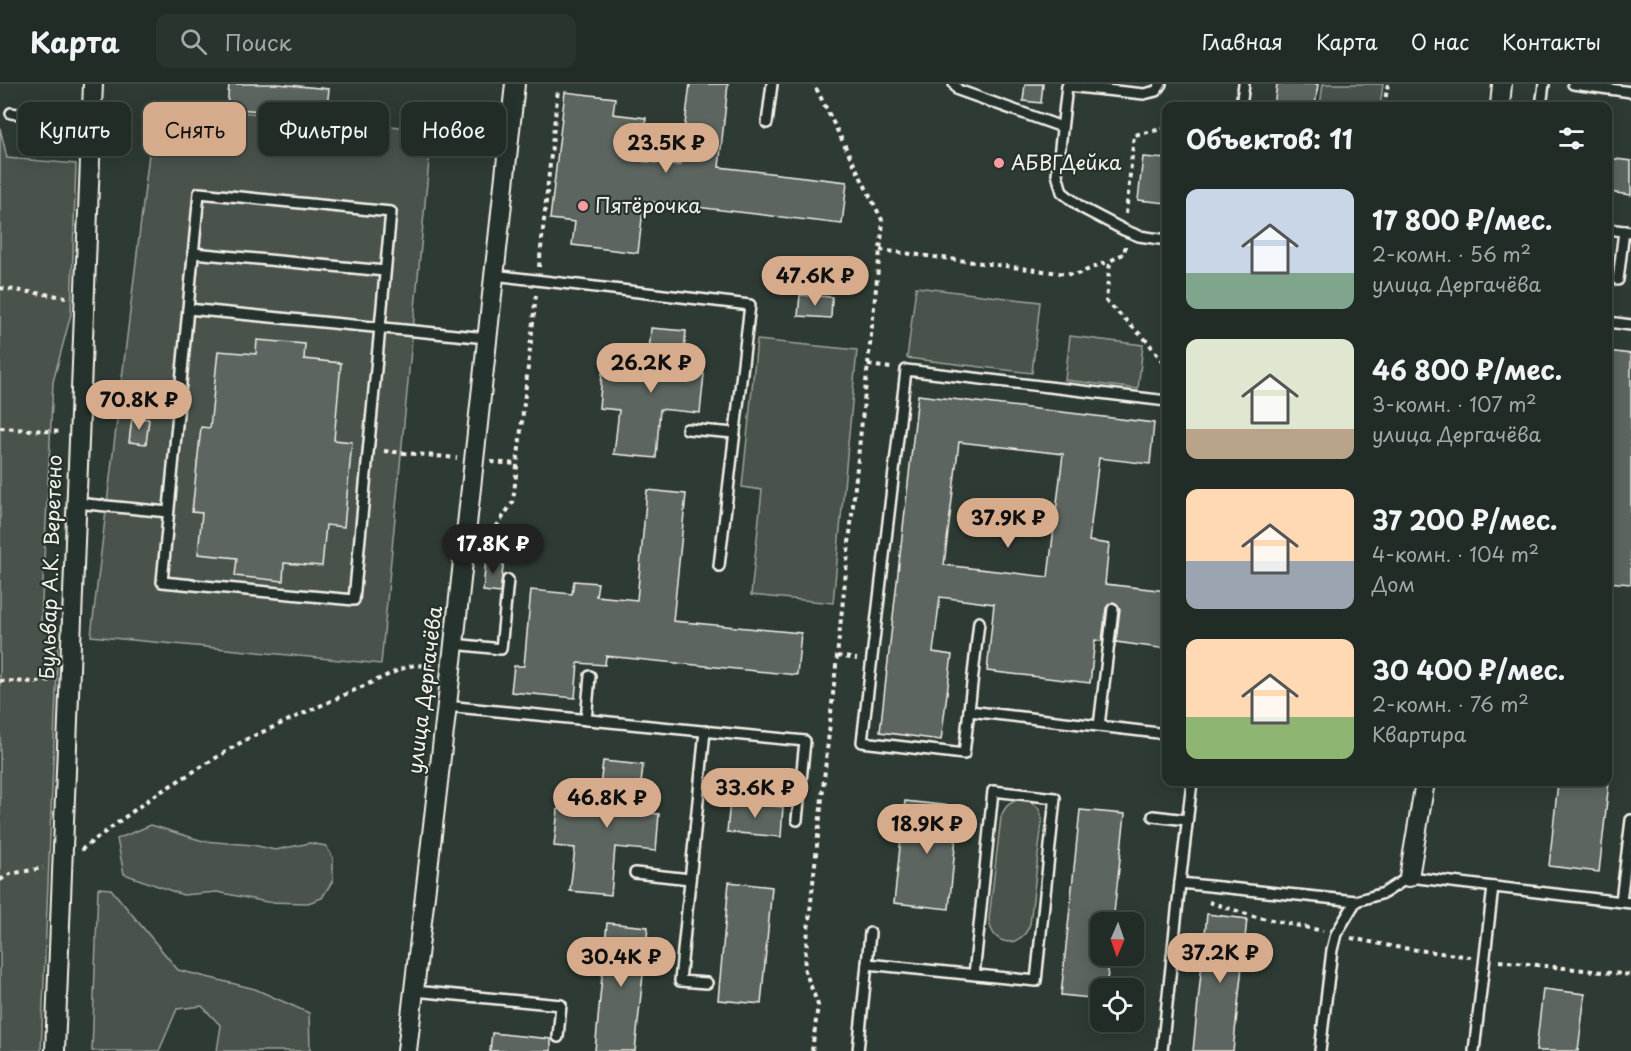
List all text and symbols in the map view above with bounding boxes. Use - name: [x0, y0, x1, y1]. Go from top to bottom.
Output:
- search box: [156, 14, 576, 68]
- text: Карта: [30, 20, 120, 63]
- icon: search: [177, 25, 210, 58]
- text: Поиск: [225, 25, 292, 58]
- text: Главная: [1202, 25, 1283, 57]
- text: Карта: [1316, 25, 1378, 57]
- text: О нас: [1411, 25, 1469, 57]
- text: Контакты: [1502, 25, 1601, 57]
- chip: Купить: [18, 102, 131, 156]
- chip: Снять: [143, 102, 246, 156]
- chip: Фильтры: [258, 102, 389, 156]
- chip: Новое: [401, 102, 506, 156]
- text: Объектов: 11: [1186, 119, 1353, 158]
- icon: filters: [1555, 122, 1588, 155]
- pin: 23.5K ₽: [611, 123, 721, 174]
- text: 23.5K ₽: [627, 127, 705, 157]
- place label: АБВГДейка: [1011, 147, 1122, 177]
- marker: АБВГДейка: [992, 156, 1006, 170]
- place label: Пятёрочка: [595, 190, 701, 220]
- marker: Пятёрочка: [576, 199, 590, 213]
- text: 17 800 ₽/мес.: [1372, 200, 1553, 239]
- icon: home: [1234, 213, 1306, 285]
- text: 2-комн. · 56 m²: [1372, 239, 1531, 269]
- pin: 47.6K ₽: [760, 256, 870, 307]
- text: 47.6K ₽: [776, 260, 854, 290]
- text: улица Дергачёва: [1372, 269, 1541, 299]
- pin: 26.2K ₽: [596, 343, 706, 394]
- text: 26.2K ₽: [611, 347, 691, 377]
- text: 46 800 ₽/мес.: [1372, 350, 1562, 389]
- icon: home: [1234, 363, 1306, 435]
- pin: 70.8K ₽: [84, 380, 194, 431]
- text: 70.8K ₽: [100, 384, 178, 414]
- text: 3-комн. · 107 m²: [1372, 389, 1537, 419]
- text: улица Дергачёва: [1372, 419, 1541, 449]
- street label: Бульвар А.К. Веретено: [31, 454, 69, 680]
- pin: 37.9K ₽: [953, 498, 1063, 549]
- text: 37 200 ₽/мес.: [1372, 500, 1557, 539]
- text: 37.9K ₽: [971, 502, 1045, 532]
- icon: home: [1234, 513, 1306, 585]
- pin: 17.8K ₽: [438, 524, 548, 575]
- text: 17.8K ₽: [457, 528, 529, 558]
- text: 4-комн. · 104 m²: [1372, 539, 1539, 569]
- text: Дом: [1372, 569, 1415, 599]
- street label: улица Дергачёва: [399, 604, 449, 776]
- text: 30 400 ₽/мес.: [1372, 650, 1565, 689]
- icon: home: [1234, 663, 1306, 735]
- text: 2-комн. · 76 m²: [1372, 689, 1529, 719]
- text: Квартира: [1372, 719, 1466, 749]
- pin: 33.6K ₽: [700, 768, 810, 819]
- text: 33.6K ₽: [715, 772, 795, 802]
- pin: 46.8K ₽: [552, 778, 662, 829]
- text: 46.8K ₽: [567, 782, 647, 812]
- pin: 18.9K ₽: [872, 804, 982, 855]
- text: 18.9K ₽: [891, 808, 963, 838]
- north arrow: [1090, 912, 1144, 966]
- map controls: [1090, 912, 1144, 1032]
- pin: 37.2K ₽: [1165, 933, 1275, 984]
- pin: 30.4K ₽: [566, 937, 676, 988]
- text: 37.2K ₽: [1181, 937, 1259, 967]
- text: 30.4K ₽: [581, 941, 661, 971]
- button: locate: [1090, 978, 1144, 1032]

